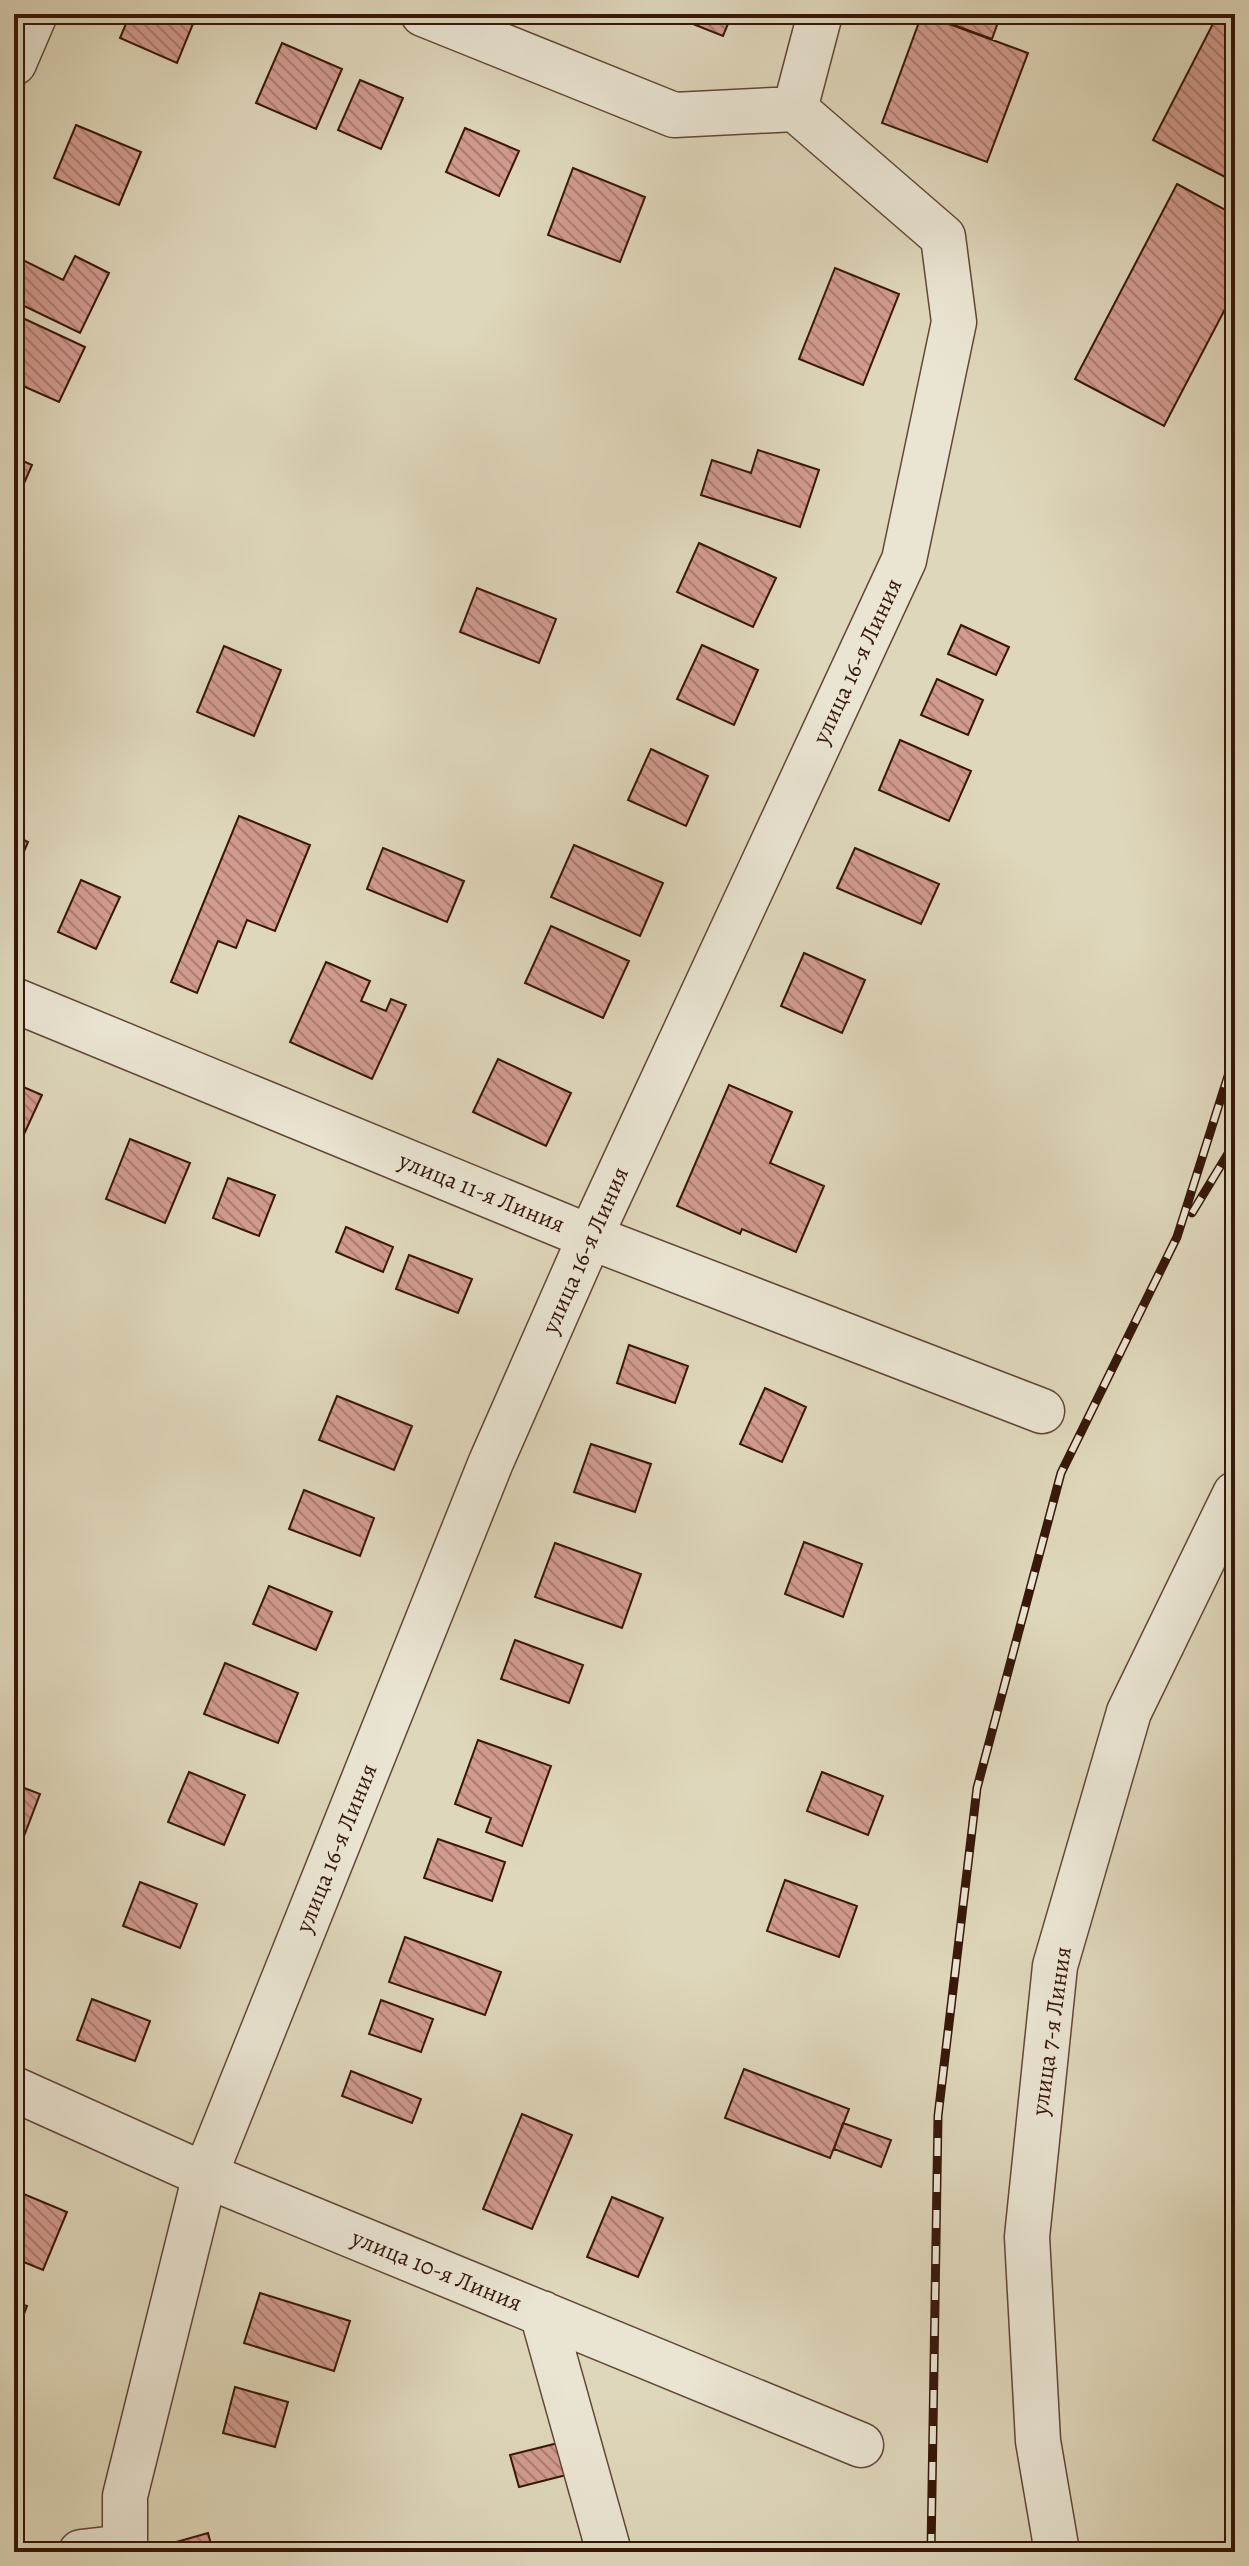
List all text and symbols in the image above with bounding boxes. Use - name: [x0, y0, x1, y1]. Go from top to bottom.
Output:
- street label: улица 16-я Линия: [804, 573, 909, 750]
- street label: улица 11-я Линия: [393, 1144, 570, 1240]
- street label: улица 16-я Линия: [533, 1162, 636, 1339]
- street label: улица 16-я Линия: [287, 1759, 384, 1938]
- street label: улица 7-я Линия: [1023, 1945, 1079, 2118]
- street label: улица 10-я Линия: [346, 2221, 527, 2319]

